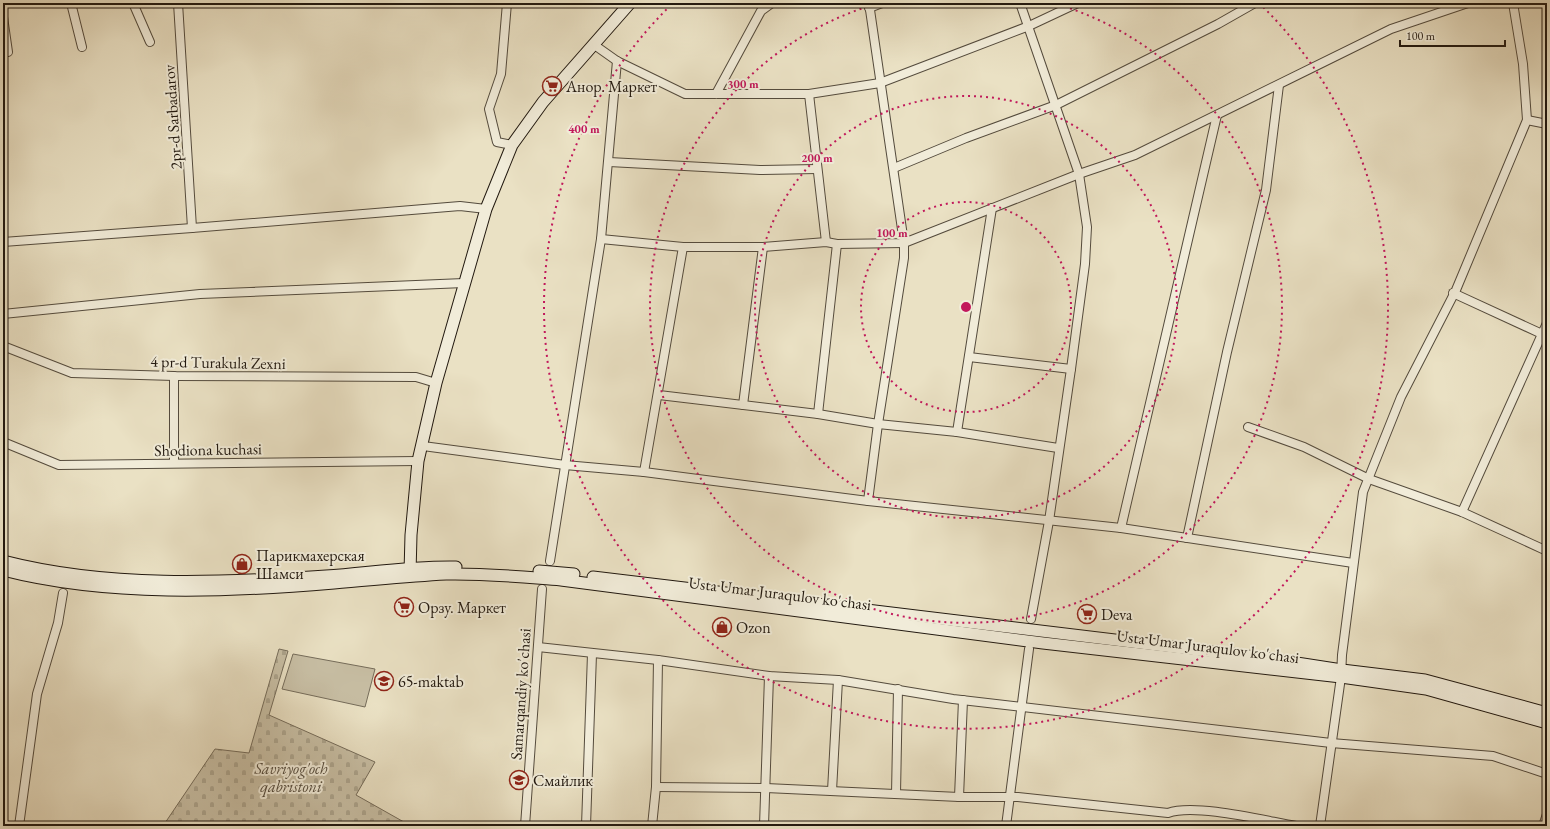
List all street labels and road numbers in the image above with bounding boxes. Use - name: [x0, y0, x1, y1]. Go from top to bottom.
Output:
- street label: 2pr-d Sarbadarov: [158, 63, 187, 170]
- street label: 4 pr-d Turakula Zexni: [150, 351, 286, 374]
- street label: Shodiona kuchasi: [154, 438, 262, 461]
- street label: Usta Umar Juraqulov ko'chasi: [687, 572, 872, 615]
- street label: Usta Umar Juraqulov ko'chasi: [1115, 625, 1300, 668]
- street label: Samarqandiy ko'chasi: [505, 627, 536, 761]

